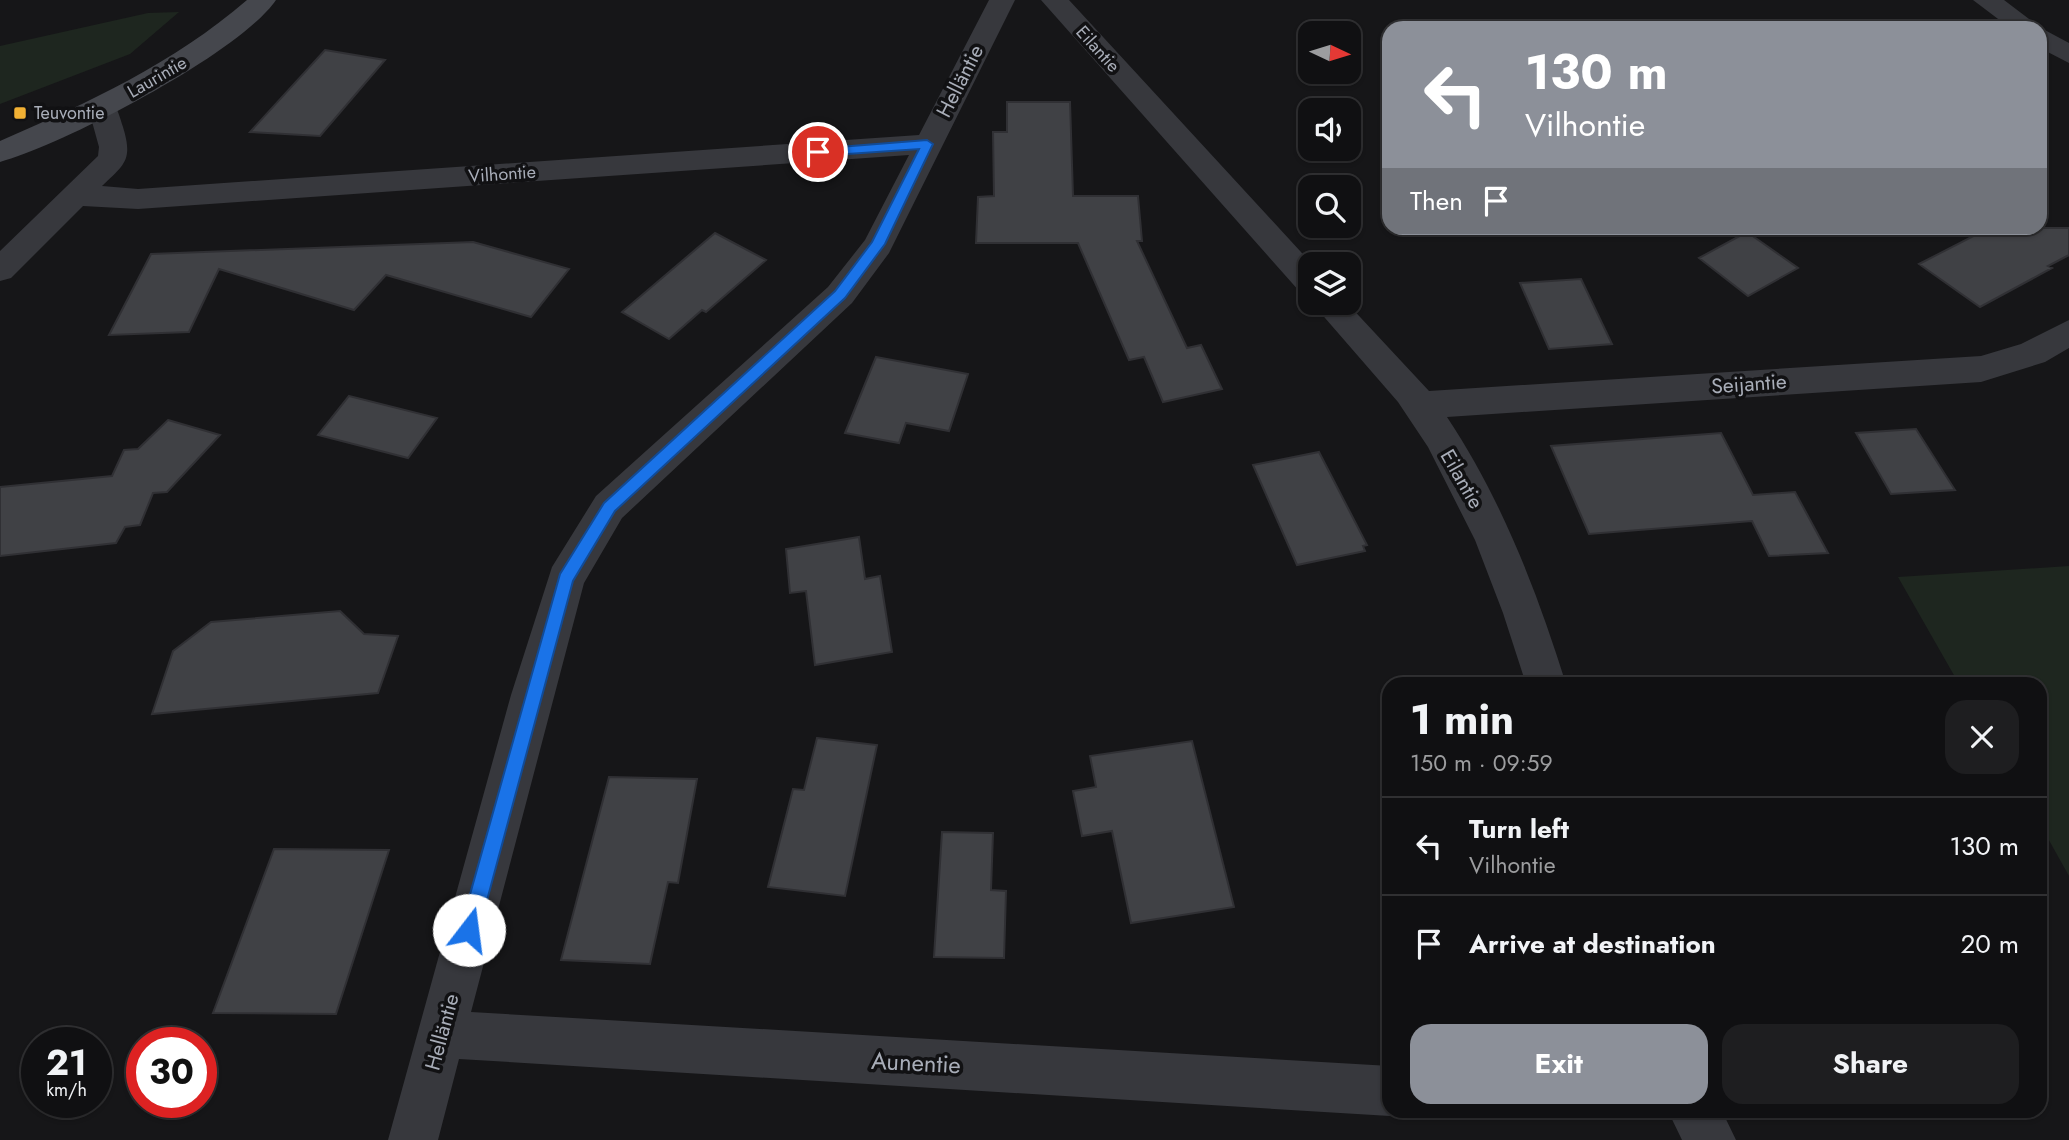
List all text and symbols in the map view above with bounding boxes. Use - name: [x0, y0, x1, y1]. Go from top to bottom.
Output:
- street label: Eilantie: [1070, 20, 1126, 78]
- north arrow: [1298, 21, 1362, 84]
- map controls: [1298, 21, 1361, 315]
- text: 130 m: [1525, 37, 1668, 107]
- street label: Helläntie: [929, 39, 991, 123]
- icon: left: [1410, 49, 1501, 140]
- street label: Laurintie: [122, 50, 192, 104]
- button: sound: [1298, 98, 1361, 161]
- place label: Teuvontie: [34, 100, 105, 126]
- text: Vilhontie: [1525, 102, 1645, 148]
- marker: Teuvontie: [12, 105, 28, 121]
- pin: [788, 122, 848, 182]
- icon: arrive: [799, 133, 837, 171]
- street label: Vilhontie: [467, 159, 537, 189]
- button: search: [1298, 175, 1361, 238]
- text: Then: [1410, 182, 1463, 220]
- icon: arrive: [1477, 182, 1515, 220]
- button: layers: [1298, 252, 1361, 315]
- street label: Seijantie: [1710, 366, 1788, 402]
- street label: Eilantie: [1433, 444, 1491, 514]
- text: 1 min: [1410, 689, 1514, 750]
- button: close: [1945, 700, 2019, 774]
- text: 150 m · 09:59: [1410, 746, 1553, 780]
- text: Turn left: [1469, 810, 1569, 848]
- icon: left: [1410, 827, 1448, 865]
- text: 130 m: [1949, 827, 2019, 865]
- text: Vilhontie: [1469, 848, 1556, 882]
- position arrow: [432, 893, 506, 967]
- icon: arrive: [1410, 925, 1448, 963]
- text: Arrive at destination: [1469, 925, 1716, 963]
- text: 20 m: [1961, 925, 2019, 963]
- street label: Helläntie: [417, 990, 467, 1074]
- button: Exit: [1410, 1024, 1708, 1104]
- button: Share: [1722, 1024, 2019, 1104]
- speed limit sign: 30: [126, 1027, 217, 1118]
- text: 21: [46, 1038, 87, 1088]
- street label: Aunentie: [870, 1043, 962, 1082]
- text: km/h: [46, 1077, 87, 1103]

